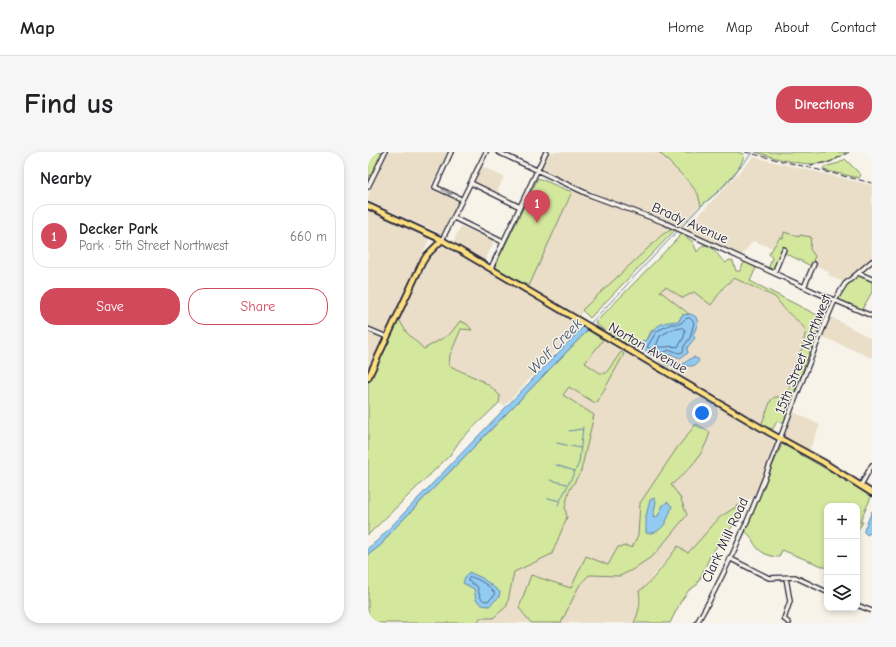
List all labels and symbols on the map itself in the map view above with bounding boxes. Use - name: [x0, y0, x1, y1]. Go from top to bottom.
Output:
- one-way arrow: [441, 189, 452, 195]
- pin: 1: [524, 190, 550, 223]
- street label: Brady Avenue: [649, 199, 731, 247]
- street label: 15th Street Northwest: [771, 291, 835, 416]
- water label: Wolf Creek: [524, 314, 586, 377]
- street label: Norton Avenue: [606, 319, 690, 377]
- your location: [692, 403, 712, 423]
- street label: Clark Mill Road: [698, 495, 752, 585]

